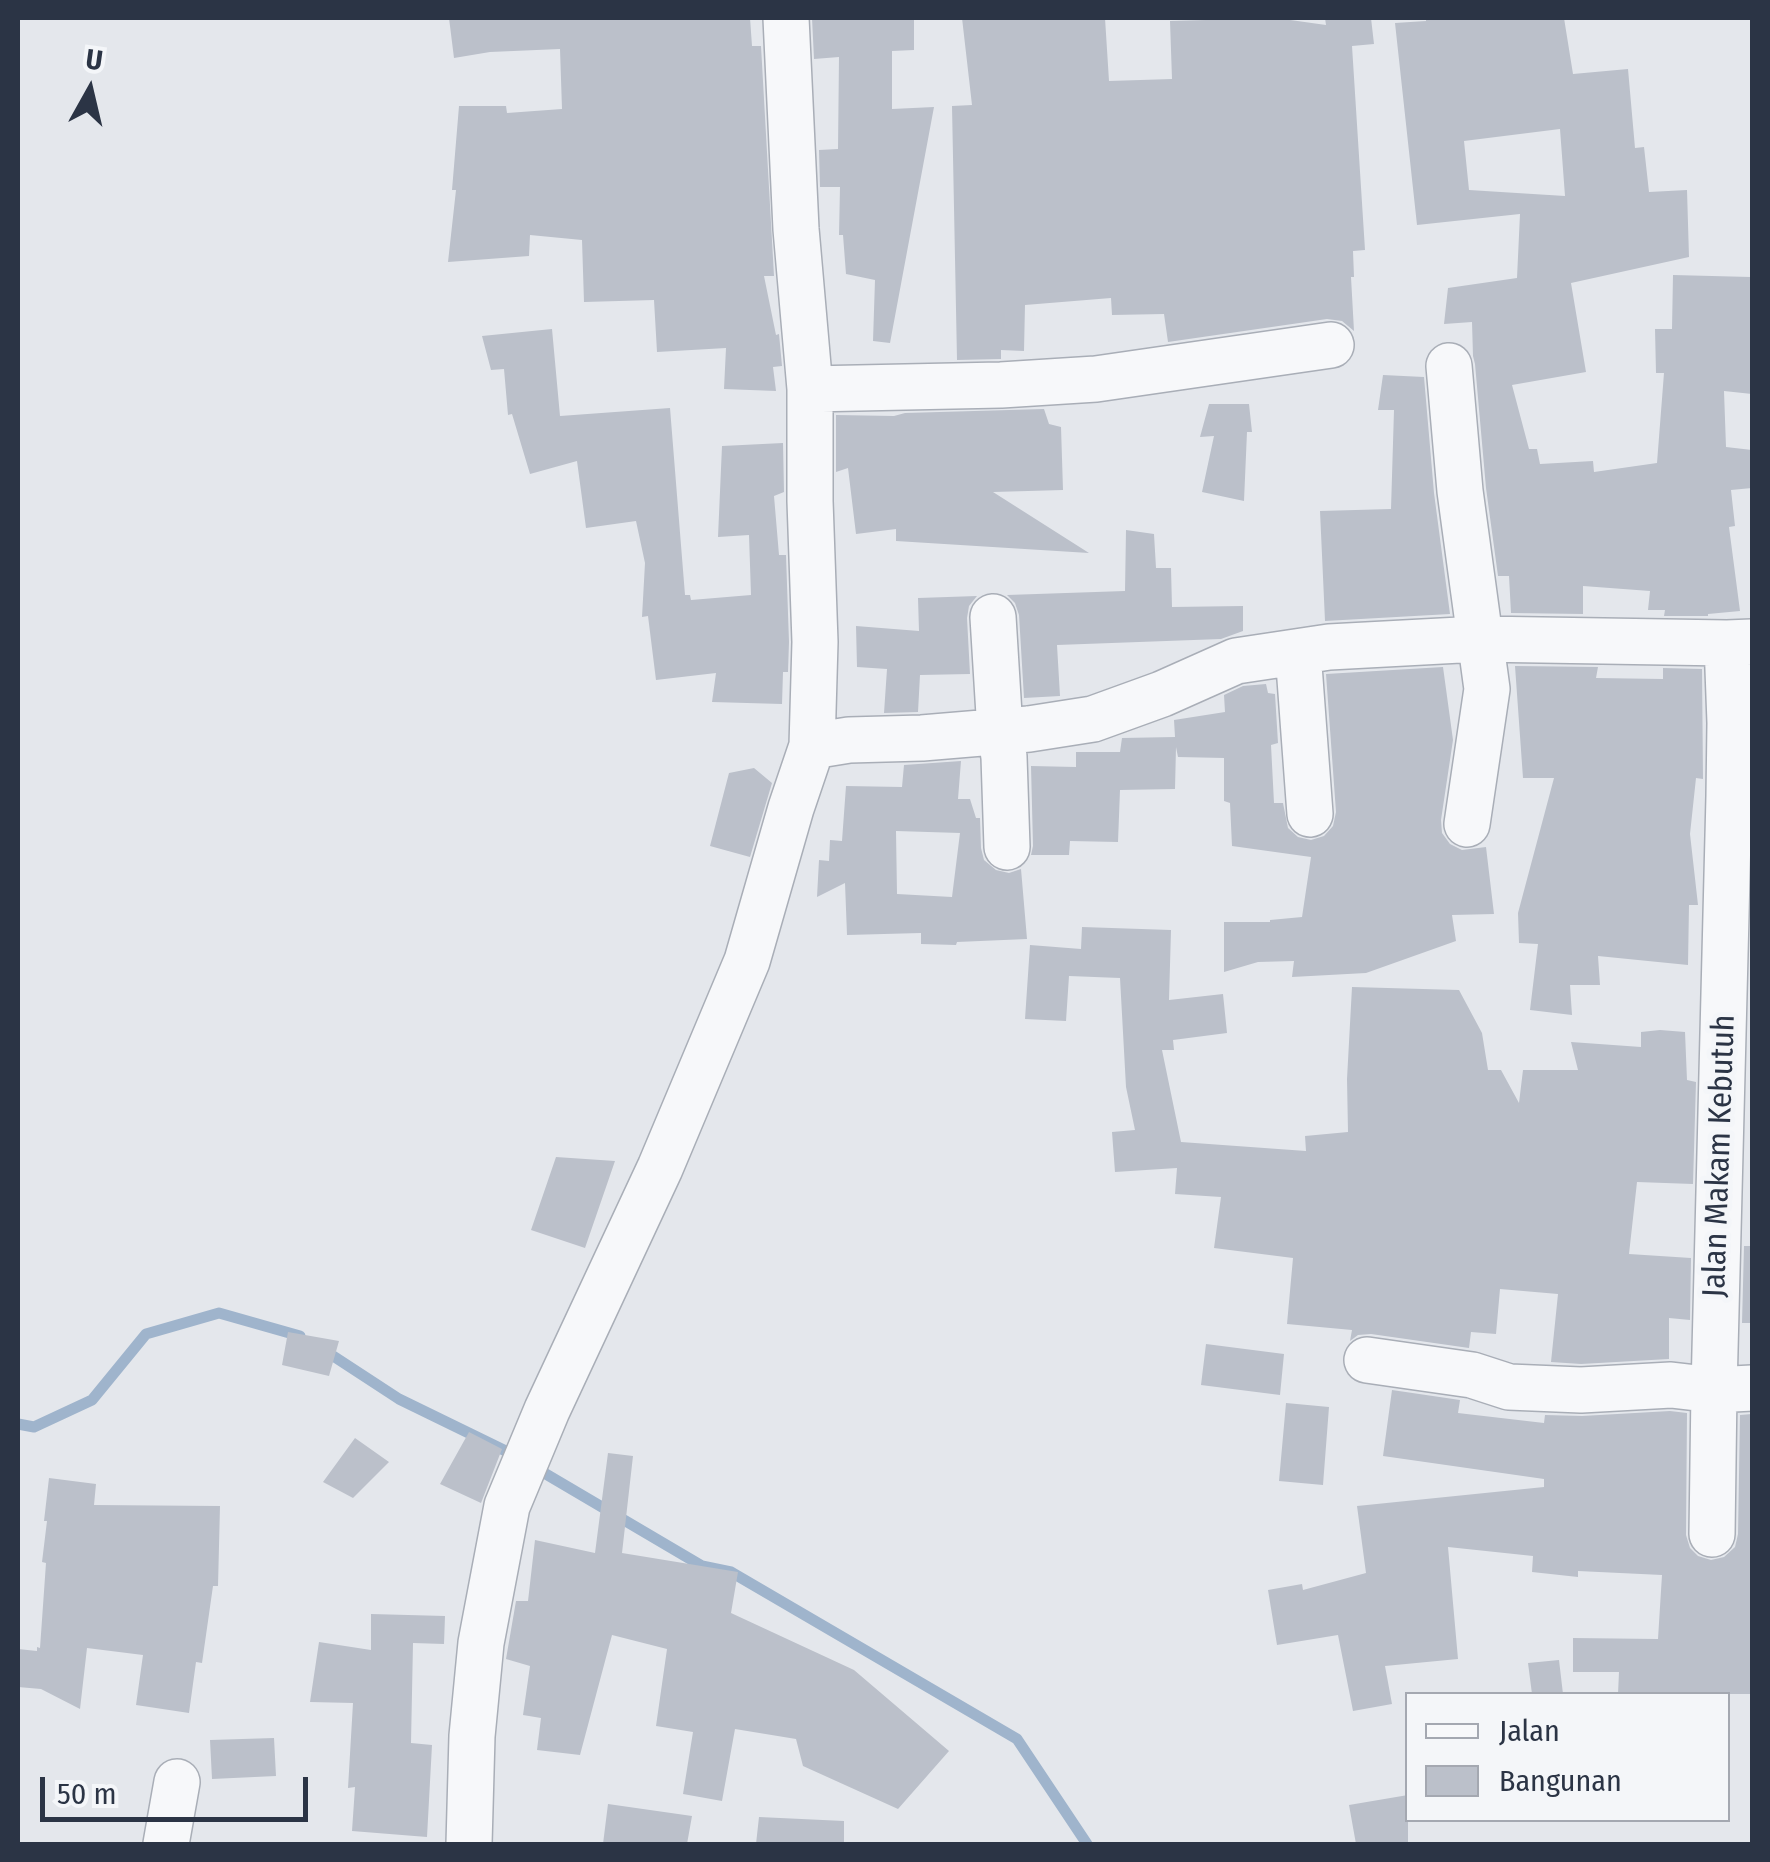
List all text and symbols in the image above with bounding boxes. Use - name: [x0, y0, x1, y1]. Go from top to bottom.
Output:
- north arrow: [40, 40, 140, 140]
- text: U: [84, 42, 105, 77]
- street label: Jalan Makam Kebutuh: [1696, 1014, 1744, 1298]
- legend: [1405, 1692, 1730, 1822]
- text: Jalan: [1499, 1713, 1560, 1749]
- scale bar: [45, 1757, 312, 1819]
- text: Bangunan: [1499, 1763, 1622, 1799]
- text: 50 m: [57, 1776, 117, 1812]

